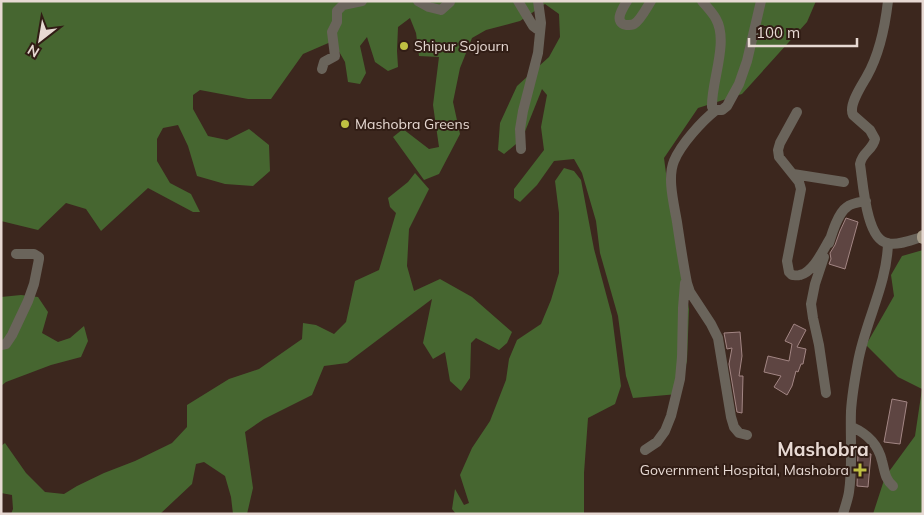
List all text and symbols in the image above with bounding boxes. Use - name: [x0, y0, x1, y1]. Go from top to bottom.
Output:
- north arrow: [15, 15, 65, 65]
- scale bar: [749, 15, 856, 47]
- text: 100 m: [756, 23, 800, 42]
- place label: Shipur Sojourn: [414, 37, 509, 55]
- marker: Shipur Sojourn: [398, 40, 410, 52]
- text: N: [24, 41, 42, 62]
- place label: Mashobra Greens: [355, 115, 470, 133]
- marker: Mashobra Greens: [339, 118, 351, 130]
- district label: Mashobra: [777, 437, 869, 461]
- place label: Government Hospital, Mashobra: [640, 461, 849, 479]
- marker: Government Hospital, Mashobra: [853, 463, 867, 477]

